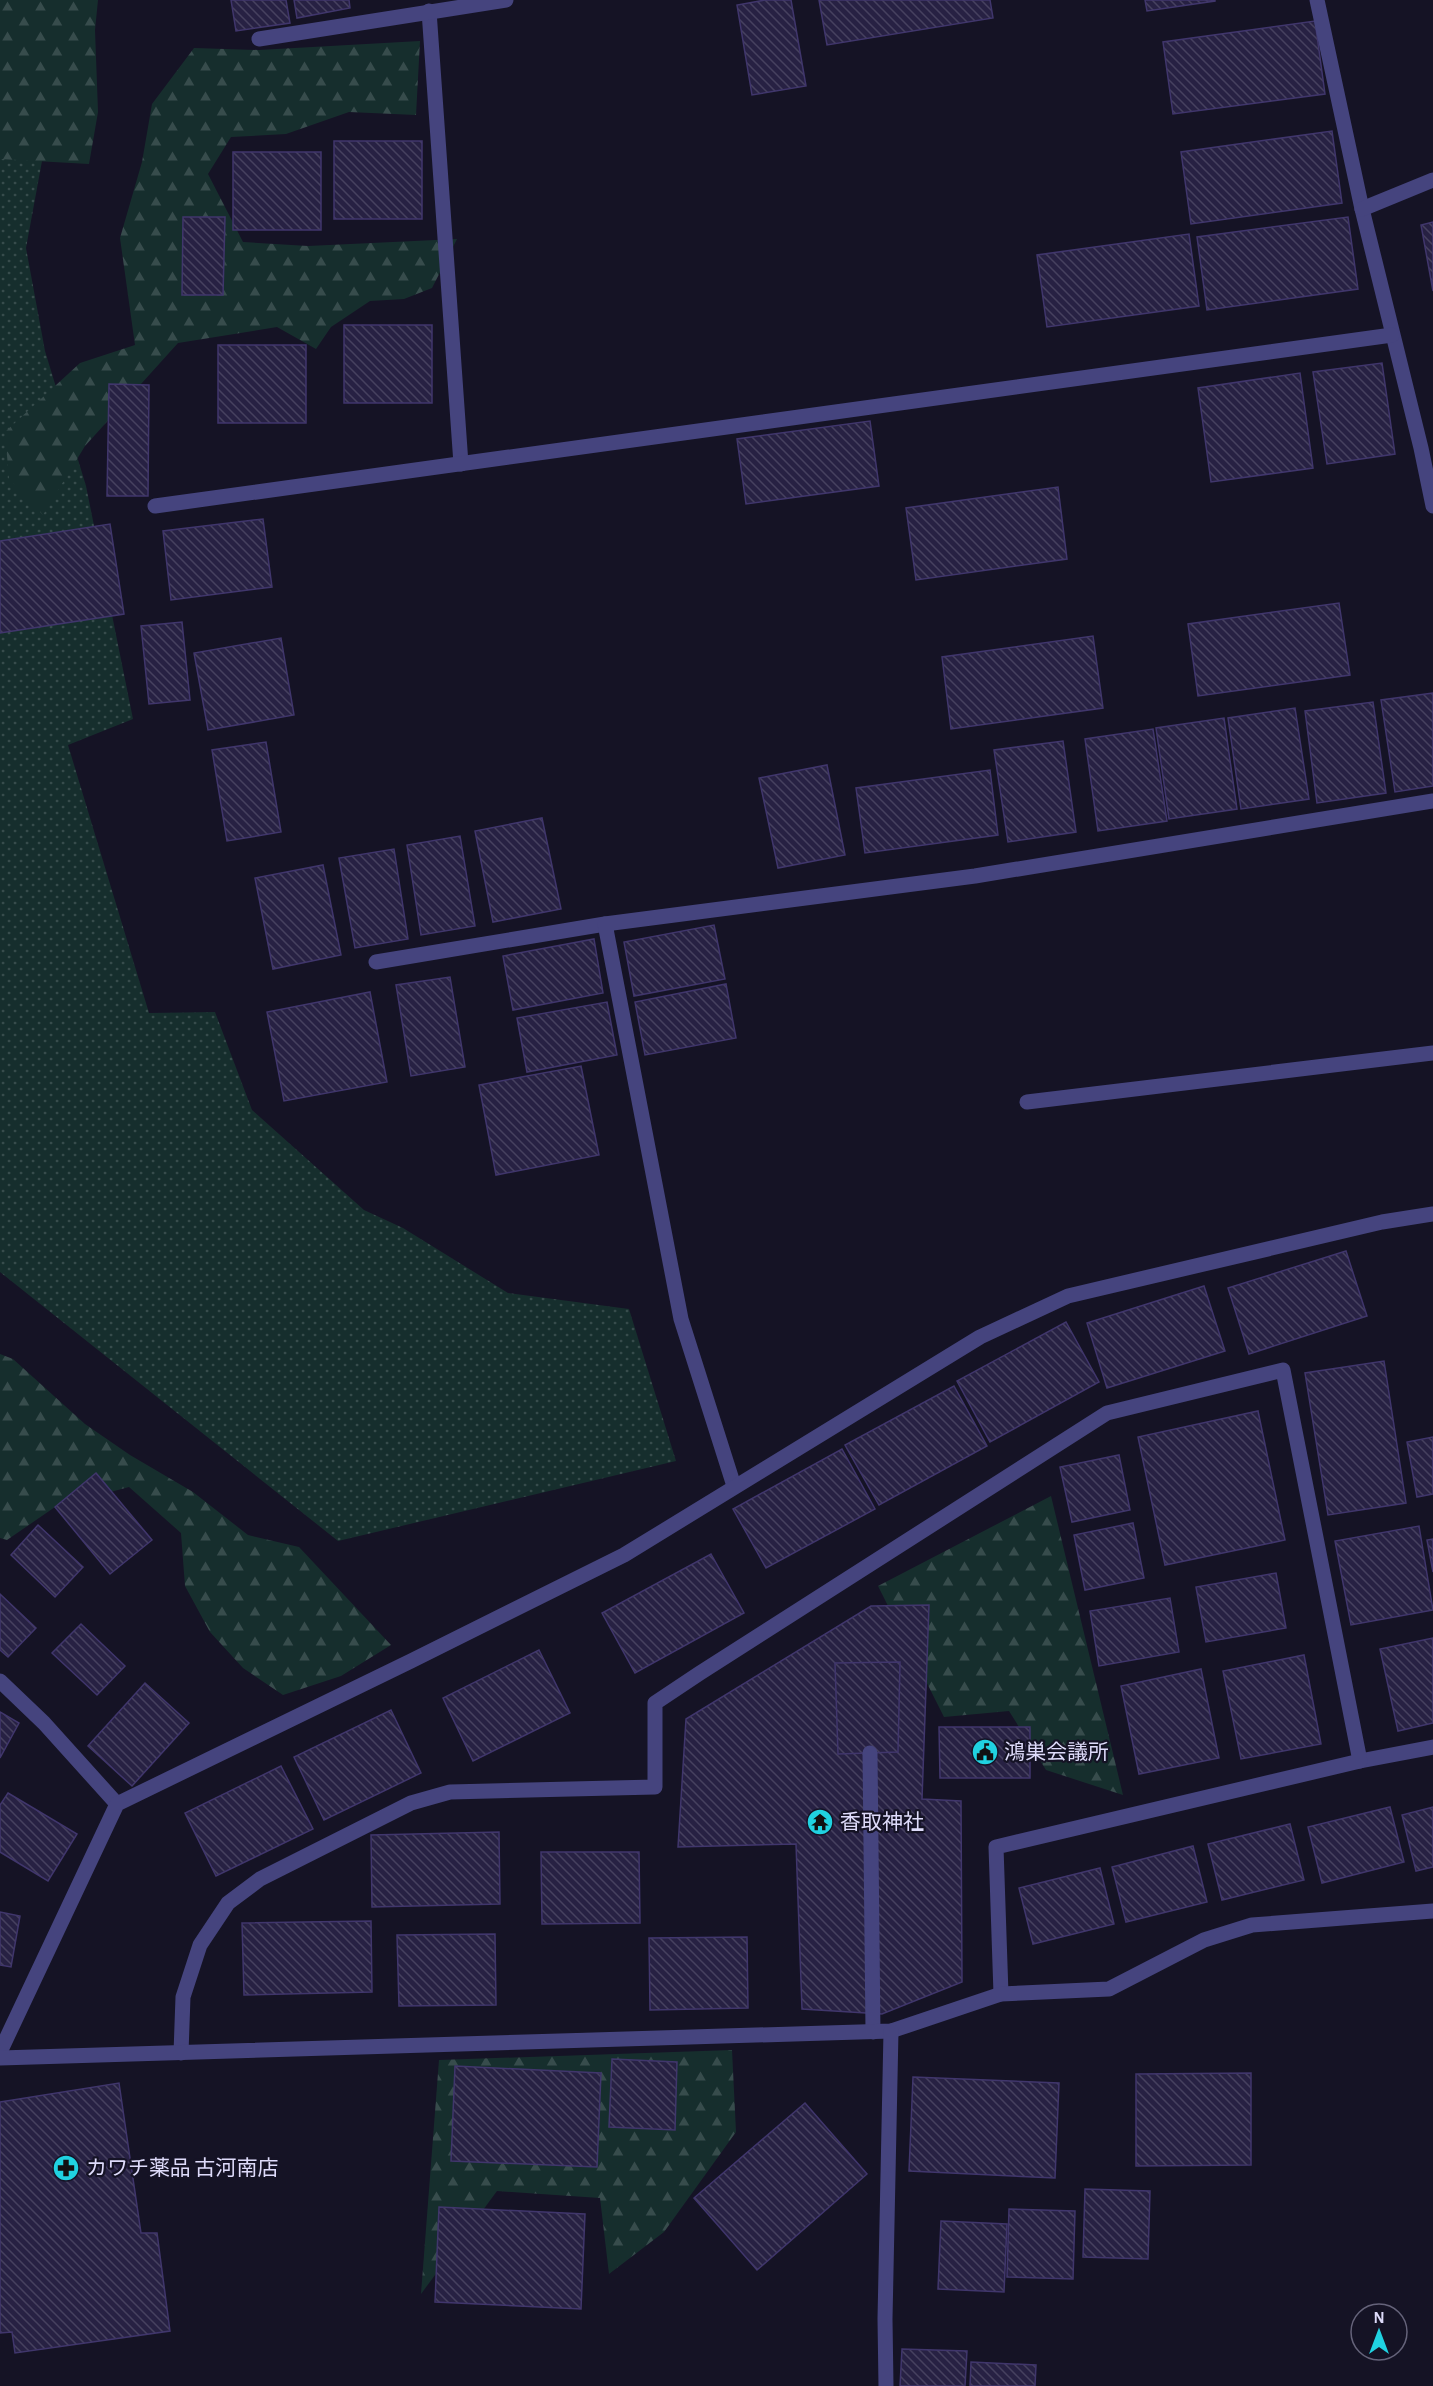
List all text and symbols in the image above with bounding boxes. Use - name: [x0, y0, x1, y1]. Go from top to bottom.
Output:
- public building icon: 鴻巣会議所: [970, 1737, 1000, 1767]
- place label: 鴻巣会議所: [1004, 1741, 1109, 1763]
- temple icon: 香取神社: [805, 1807, 835, 1837]
- place label: 香取神社: [840, 1811, 924, 1833]
- pharmacy icon: カワチ薬品 古河南店: [51, 2153, 81, 2183]
- place label: カワチ薬品 古河南店: [86, 2157, 278, 2179]
- north arrow: [1349, 2302, 1409, 2362]
- text: N: [1373, 2310, 1385, 2326]

